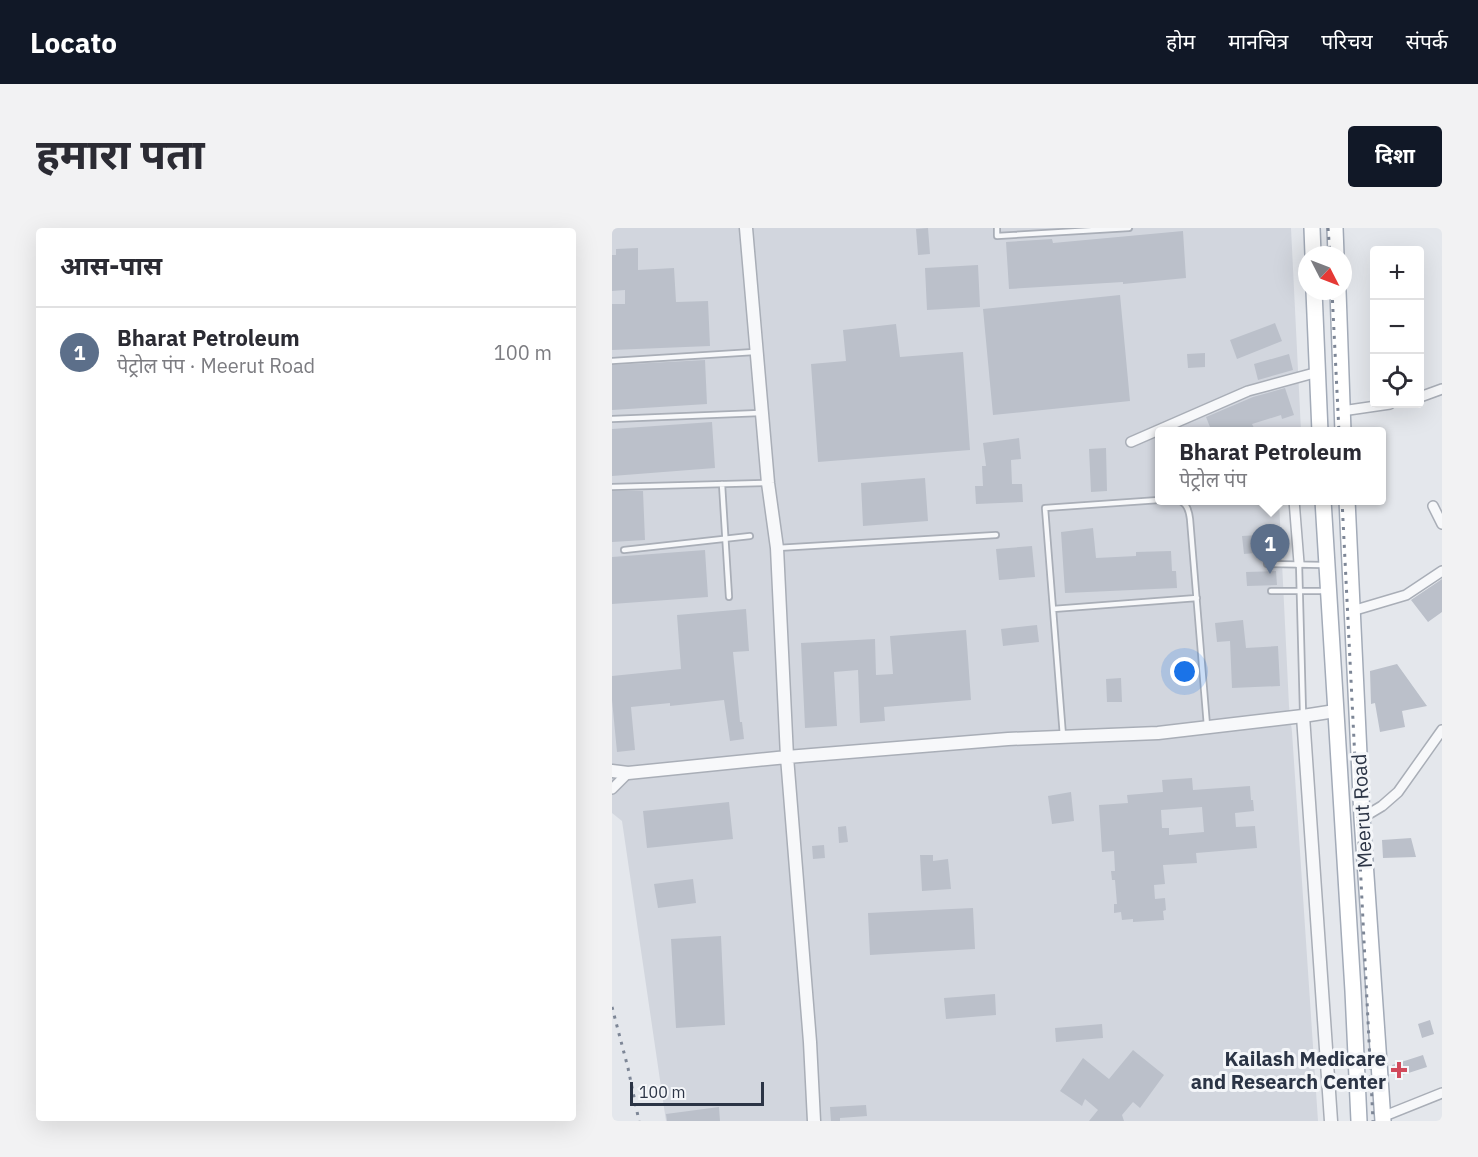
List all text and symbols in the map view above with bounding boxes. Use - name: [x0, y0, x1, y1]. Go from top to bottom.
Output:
- text: Locato: [30, 24, 117, 61]
- text: होम: [1166, 27, 1195, 55]
- text: मानचित्र: [1228, 27, 1288, 55]
- text: परिचय: [1321, 27, 1373, 55]
- text: संपर्क: [1406, 27, 1448, 55]
- text: हमारा पता: [36, 126, 205, 181]
- button: दिशा: [1348, 126, 1442, 187]
- north arrow: [1298, 246, 1352, 300]
- map controls: [1370, 246, 1424, 408]
- button: +: [1370, 246, 1424, 300]
- text: आस-पास: [60, 248, 162, 282]
- button: −: [1370, 300, 1424, 354]
- text: Bharat Petroleum: [117, 323, 300, 352]
- text: 1: [74, 339, 86, 366]
- text: 100 m: [494, 339, 552, 366]
- text: पेट्रोल पंप · Meerut Road: [117, 352, 315, 379]
- button: locate: [1370, 354, 1424, 408]
- popup: [1155, 427, 1386, 505]
- text: Bharat Petroleum: [1179, 437, 1362, 466]
- text: पेट्रोल पंप: [1179, 466, 1247, 493]
- pin: 1: [1250, 524, 1290, 574]
- your location: [1170, 657, 1199, 686]
- street label: Meerut Road: [1345, 753, 1378, 869]
- place label: Kailash Medicare and Research Center: [1191, 1045, 1386, 1095]
- marker: Kailash Medicare and Research Center: [1390, 1061, 1408, 1079]
- scale bar: [630, 1079, 764, 1106]
- text: 100 m: [639, 1082, 686, 1102]

